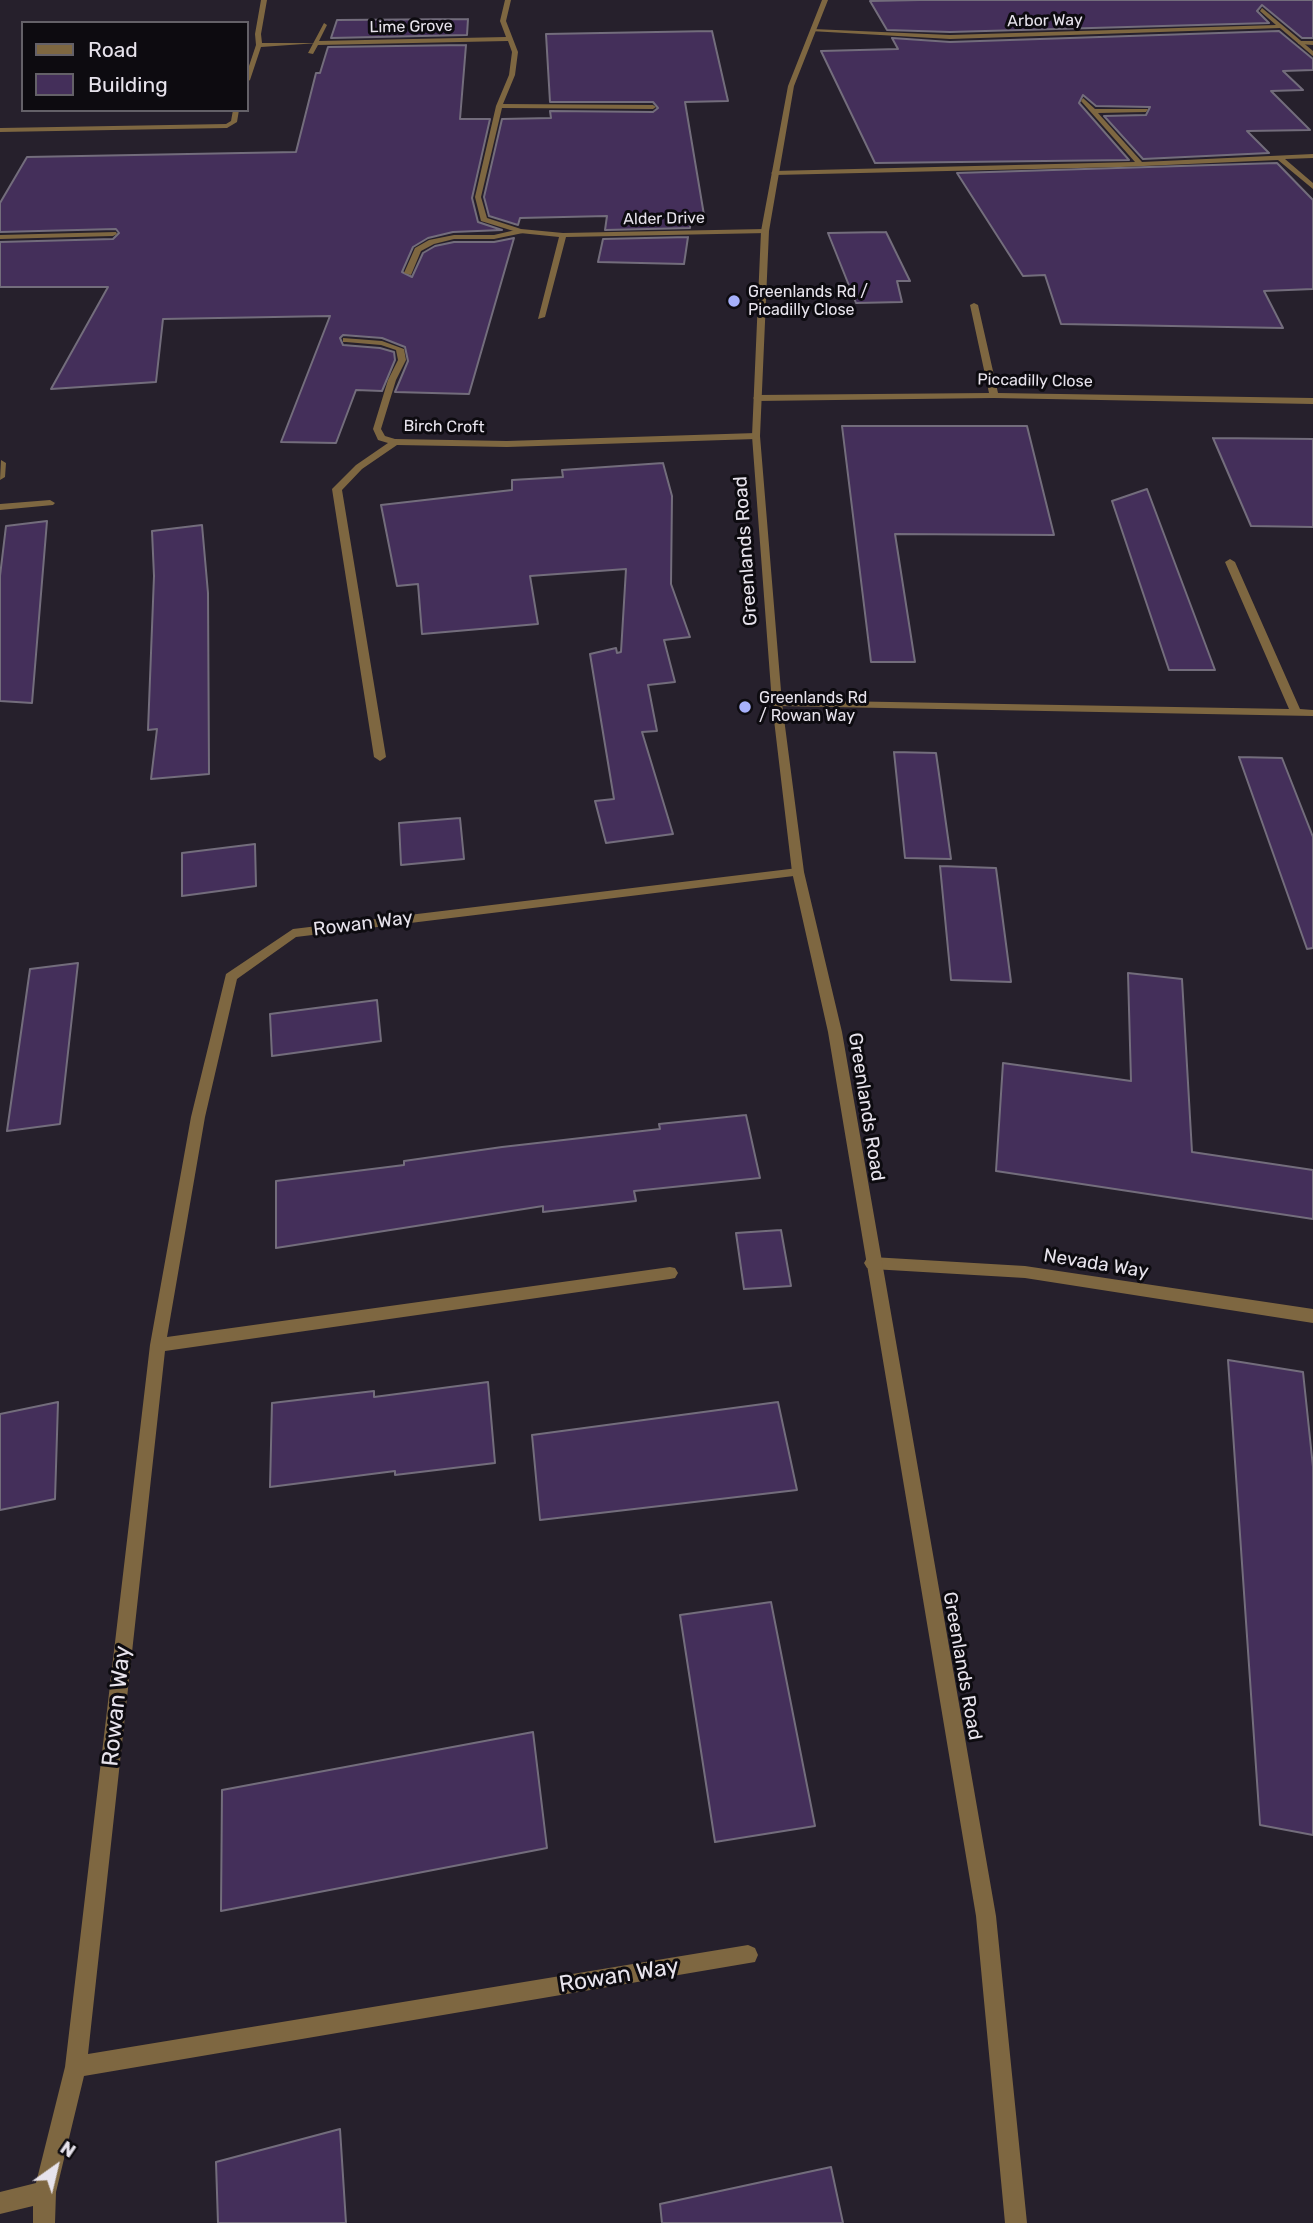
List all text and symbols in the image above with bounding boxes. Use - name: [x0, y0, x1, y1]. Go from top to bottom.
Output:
- street label: Arbor Way: [1007, 11, 1083, 31]
- street label: Lime Grove: [369, 17, 453, 37]
- legend: [21, 21, 248, 112]
- text: Road: [88, 37, 138, 62]
- text: Building: [88, 72, 168, 97]
- street label: Alder Drive: [623, 209, 705, 229]
- place label: Greenlands Rd / Picadilly Close: [748, 282, 868, 320]
- marker: Greenlands Rd / Picadilly Close: [726, 293, 742, 309]
- street label: Piccadilly Close: [977, 370, 1093, 392]
- street label: Birch Croft: [403, 417, 485, 437]
- street label: Greenlands Road: [729, 475, 763, 627]
- place label: Greenlands Rd / Rowan Way: [759, 688, 867, 726]
- marker: Greenlands Rd / Rowan Way: [737, 699, 753, 715]
- street label: Rowan Way: [312, 907, 414, 941]
- street label: Greenlands Road: [843, 1031, 889, 1183]
- street label: Nevada Way: [1042, 1244, 1150, 1284]
- street label: Greenlands Road: [938, 1590, 986, 1742]
- street label: Rowan Way: [97, 1644, 137, 1768]
- street label: Rowan Way: [557, 1953, 681, 1999]
- north arrow: [21, 2132, 91, 2202]
- text: N: [56, 2136, 80, 2163]

